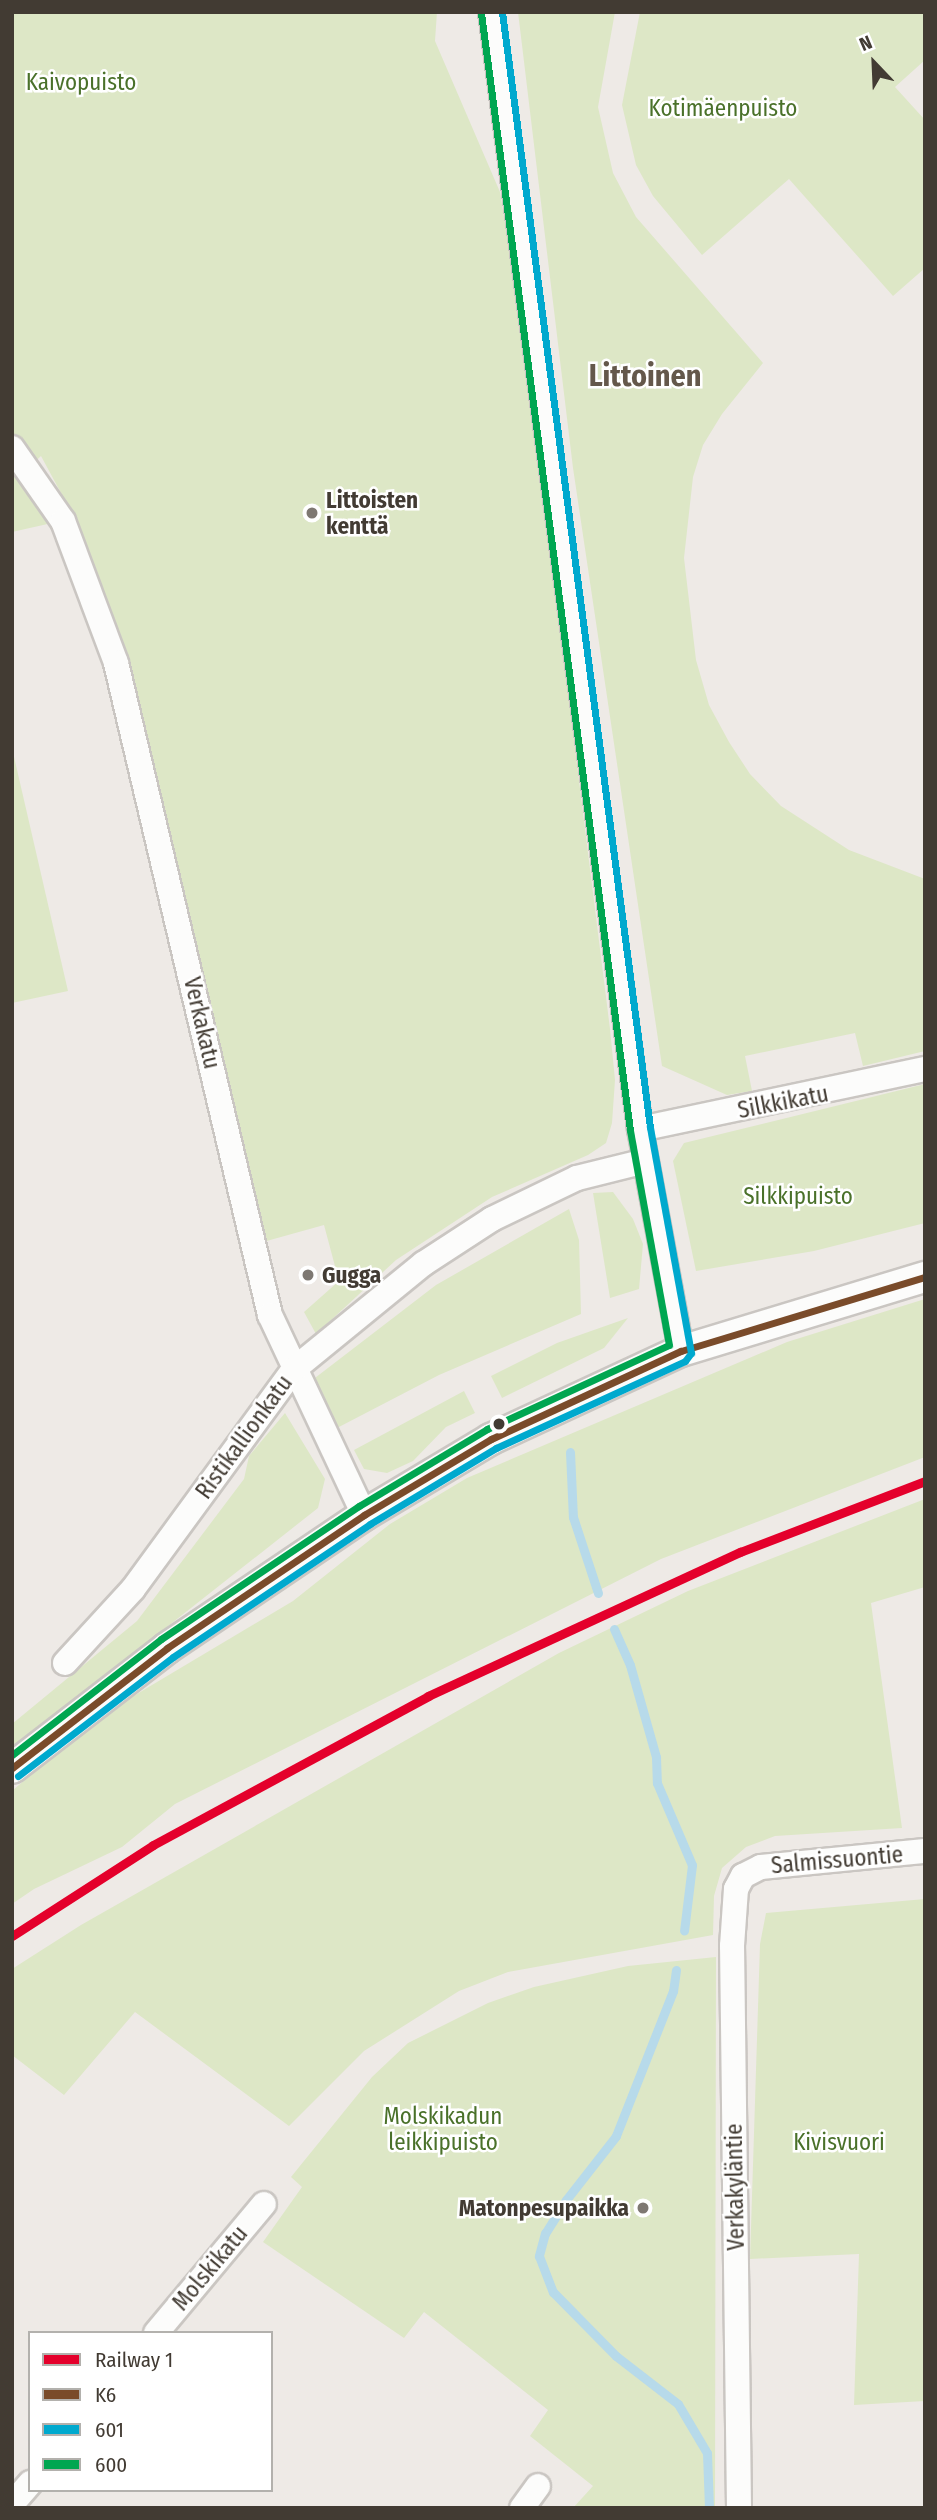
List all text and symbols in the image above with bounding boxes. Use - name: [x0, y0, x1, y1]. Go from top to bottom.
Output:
- north arrow: [839, 28, 909, 98]
- text: N: [856, 30, 875, 56]
- park label: Kaivopuisto: [26, 68, 136, 96]
- park label: Kotimäenpuisto: [649, 94, 797, 122]
- district label: Littoinen: [589, 358, 701, 394]
- place label: Littoisten kenttä: [326, 486, 418, 540]
- marker: Littoisten kenttä: [304, 505, 320, 521]
- street label: Verkakatu: [178, 974, 226, 1072]
- street label: Silkkikatu: [735, 1080, 831, 1124]
- park label: Silkkipuisto: [743, 1182, 853, 1210]
- place label: Gugga: [322, 1261, 381, 1289]
- marker: Gugga: [300, 1267, 316, 1283]
- street label: Ristikallionkatu: [190, 1370, 298, 1504]
- unlabelled marker: [492, 1417, 506, 1431]
- street label: Salmissuontie: [770, 1840, 904, 1880]
- park label: Molskikadun leikkipuisto: [384, 2102, 502, 2156]
- street label: Verkakyläntie: [720, 2123, 750, 2251]
- park label: Kivisvuori: [793, 2128, 885, 2156]
- place label: Matonpesupaikka: [459, 2194, 629, 2222]
- marker: Matonpesupaikka: [635, 2200, 651, 2216]
- street label: Molskikatu: [167, 2220, 253, 2316]
- legend: [28, 2331, 273, 2492]
- text: Railway 1: [95, 2347, 173, 2373]
- text: K6: [95, 2382, 116, 2408]
- text: 601: [95, 2417, 124, 2443]
- text: 600: [95, 2452, 127, 2478]

